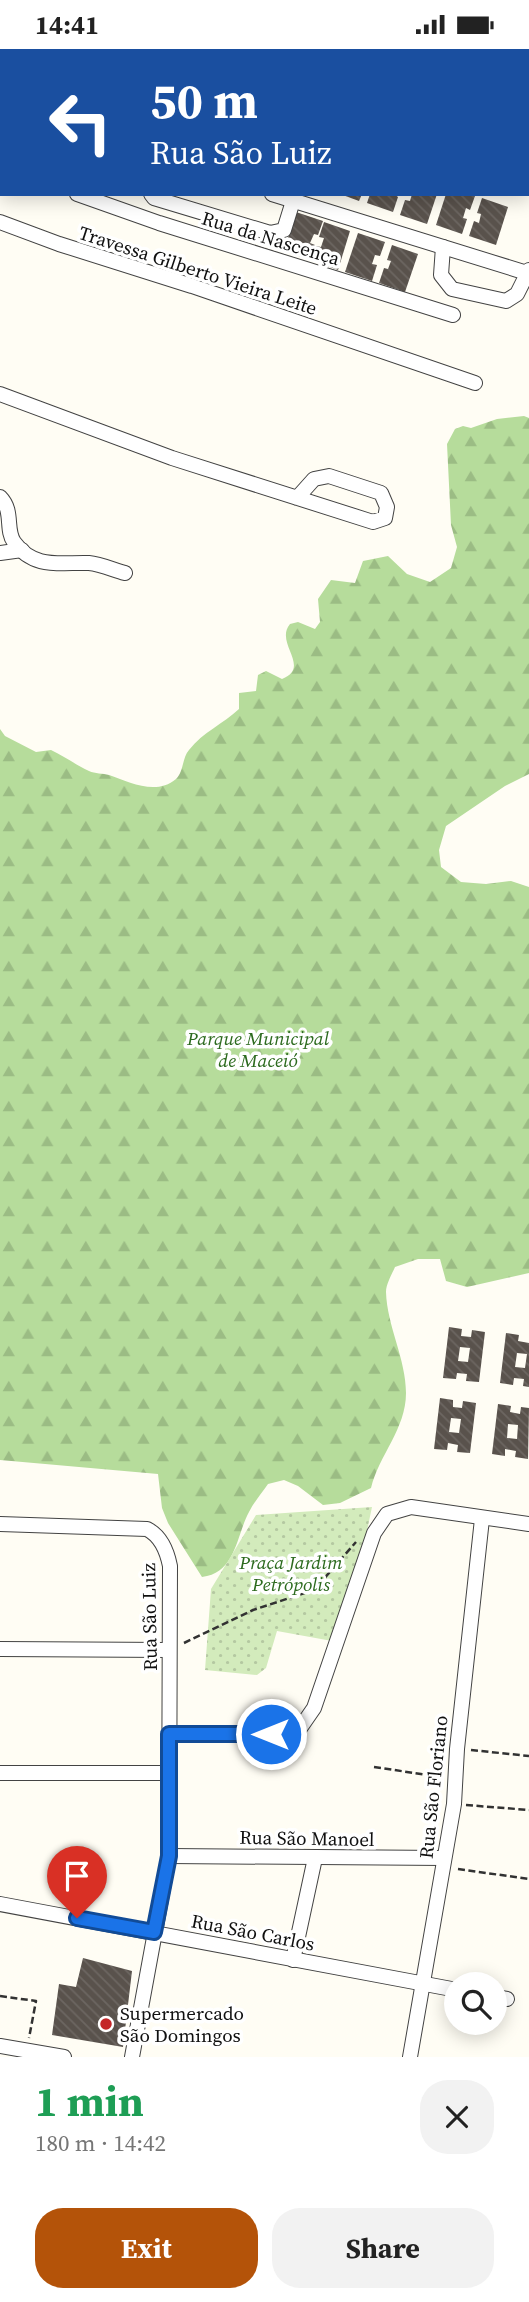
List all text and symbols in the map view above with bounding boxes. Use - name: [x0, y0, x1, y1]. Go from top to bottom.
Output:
- text: 14:41: [35, 7, 99, 43]
- text: 50 m: [150, 67, 258, 134]
- icon: left: [35, 77, 126, 168]
- text: Rua São Luiz: [150, 131, 332, 175]
- street label: Rua da Nascença: [199, 205, 344, 271]
- street label: Travessa Gilberto Vieira Leite: [76, 219, 320, 321]
- park label: Parque Municipal de Maceió: [186, 1025, 330, 1073]
- park label: Praça Jardim Petrópolis: [238, 1549, 343, 1597]
- street label: Rua São Luiz: [135, 1563, 163, 1671]
- position arrow: [234, 1697, 308, 1771]
- street label: Rua São Floriano: [413, 1714, 453, 1860]
- street label: Rua São Manoel: [239, 1824, 375, 1852]
- pin: [47, 1846, 107, 1918]
- icon: arrive: [58, 1857, 96, 1895]
- street label: Rua São Carlos: [189, 1907, 317, 1957]
- map controls: [444, 1972, 507, 2035]
- button: search: [444, 1972, 507, 2035]
- place label: Supermercado São Domingos: [120, 2000, 244, 2048]
- marker: Supermercado São Domingos: [98, 2016, 114, 2032]
- text: 1 min: [35, 2072, 144, 2130]
- button: close: [420, 2080, 494, 2154]
- text: 180 m · 14:42: [35, 2127, 166, 2159]
- button: Exit: [35, 2208, 258, 2288]
- button: Share: [272, 2208, 494, 2288]

